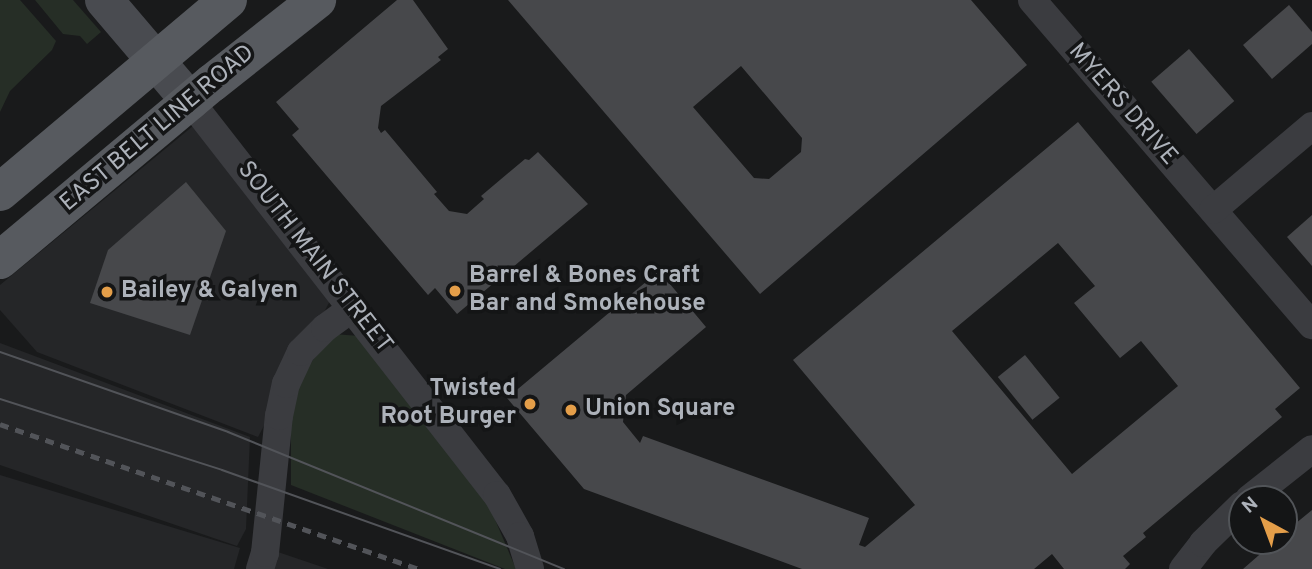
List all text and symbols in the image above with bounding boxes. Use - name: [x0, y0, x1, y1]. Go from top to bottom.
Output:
- street label: MYERS DRIVE: [1061, 38, 1183, 172]
- street label: EAST BELT LINE ROAD: [54, 39, 262, 219]
- street label: SOUTH MAIN STREET: [230, 157, 398, 359]
- place label: Barrel & Bones Craft Bar and Smokehouse: [469, 263, 706, 319]
- place label: Bailey & Galyen: [121, 278, 298, 306]
- marker: Barrel & Bones Craft Bar and Smokehouse: [447, 283, 463, 299]
- marker: Bailey & Galyen: [99, 284, 115, 300]
- place label: Twisted Root Burger: [380, 376, 516, 432]
- marker: Twisted Root Burger: [522, 396, 538, 412]
- place label: Union Square: [585, 396, 735, 424]
- marker: Union Square: [563, 402, 579, 418]
- north arrow: [1228, 485, 1298, 555]
- text: N: [1238, 492, 1264, 519]

